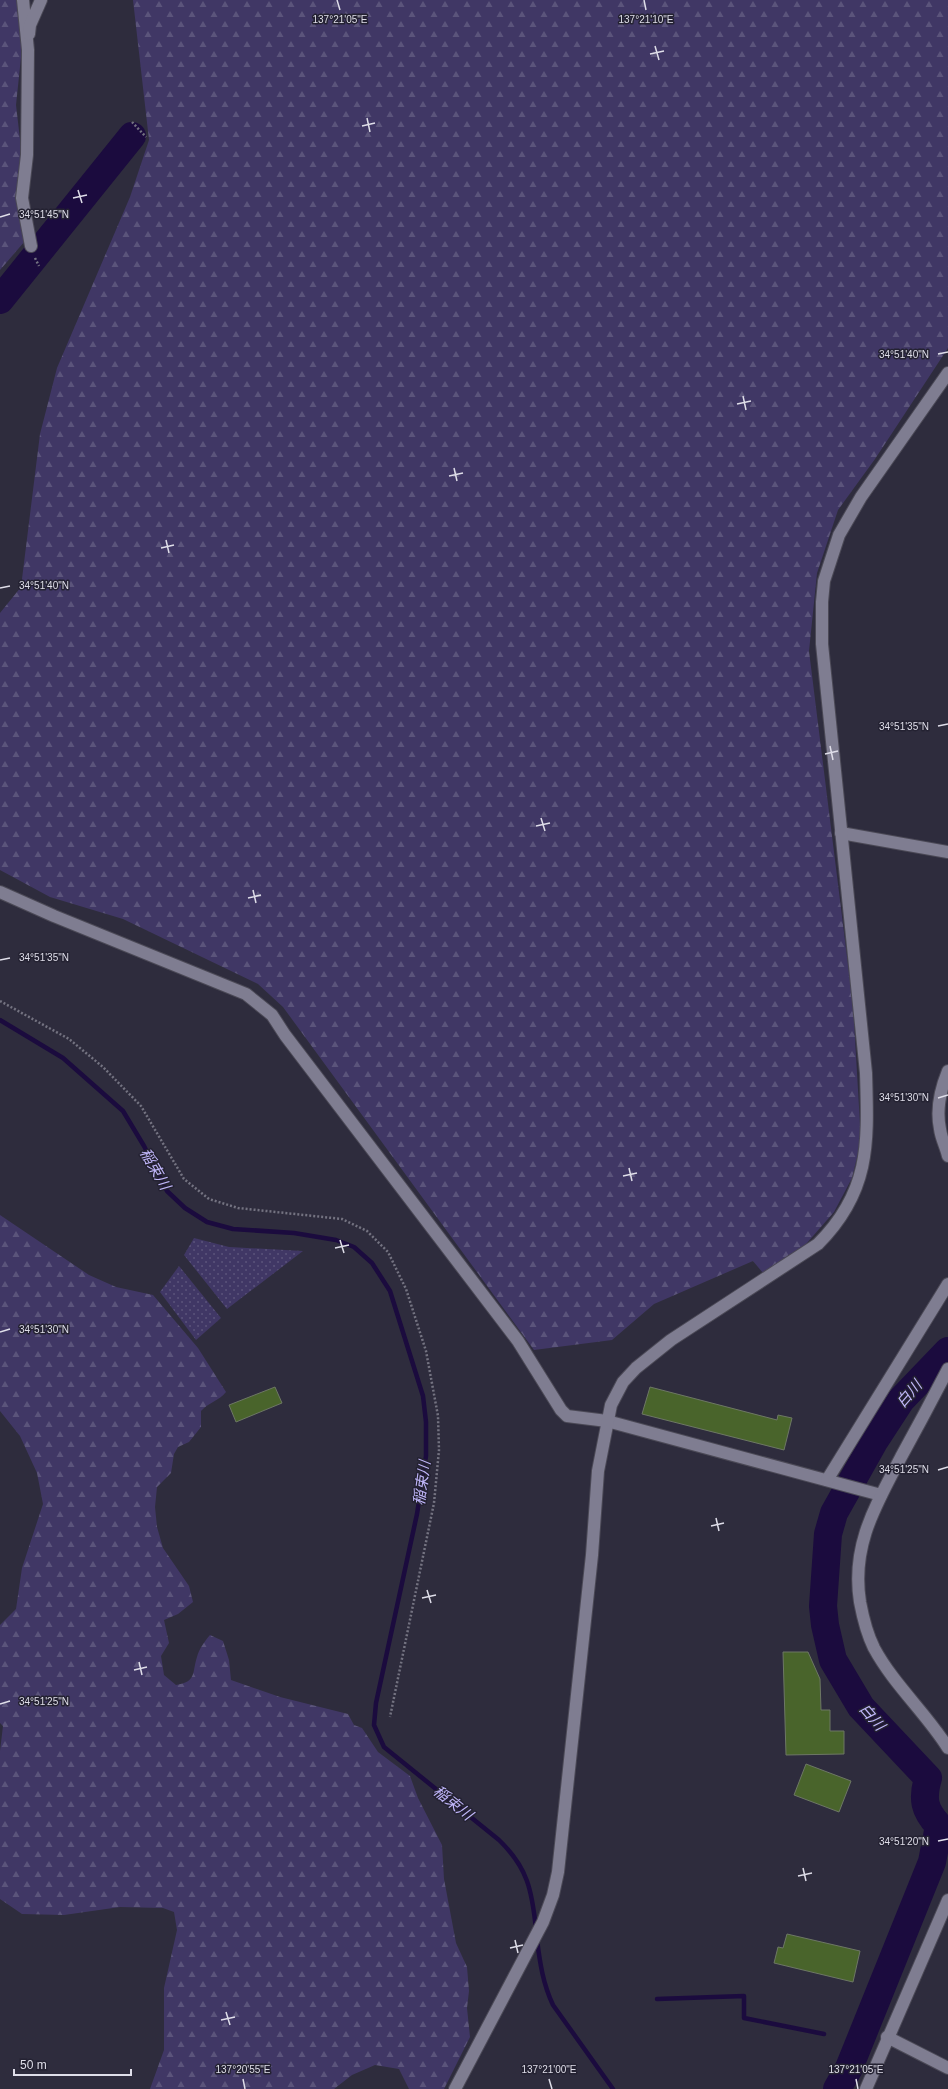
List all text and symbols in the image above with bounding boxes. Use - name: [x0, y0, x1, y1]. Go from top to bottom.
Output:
- text: 137°21'05"E: [312, 14, 368, 25]
- text: 137°21'10"E: [618, 14, 674, 25]
- text: 34°51'45"N: [19, 209, 69, 220]
- text: 34°51'40"N: [879, 349, 929, 360]
- text: 34°51'40"N: [19, 580, 69, 591]
- text: 34°51'35"N: [879, 721, 929, 732]
- text: 34°51'35"N: [19, 952, 69, 963]
- text: 34°51'30"N: [879, 1092, 929, 1103]
- water label: 稲束川: [137, 1145, 175, 1194]
- text: 34°51'30"N: [19, 1324, 69, 1335]
- water label: 白川: [892, 1375, 926, 1411]
- water label: 稲束川: [410, 1457, 433, 1506]
- text: 34°51'25"N: [879, 1464, 929, 1475]
- text: 34°51'25"N: [19, 1696, 69, 1707]
- water label: 白川: [856, 1700, 890, 1735]
- water label: 稲束川: [430, 1782, 478, 1825]
- text: 34°51'20"N: [879, 1836, 929, 1847]
- scale bar: [14, 2051, 131, 2077]
- text: 50 m: [20, 2058, 47, 2072]
- text: 137°20'55"E: [215, 2064, 271, 2075]
- text: 137°21'00"E: [521, 2064, 577, 2075]
- text: 137°21'05"E: [828, 2064, 884, 2075]

